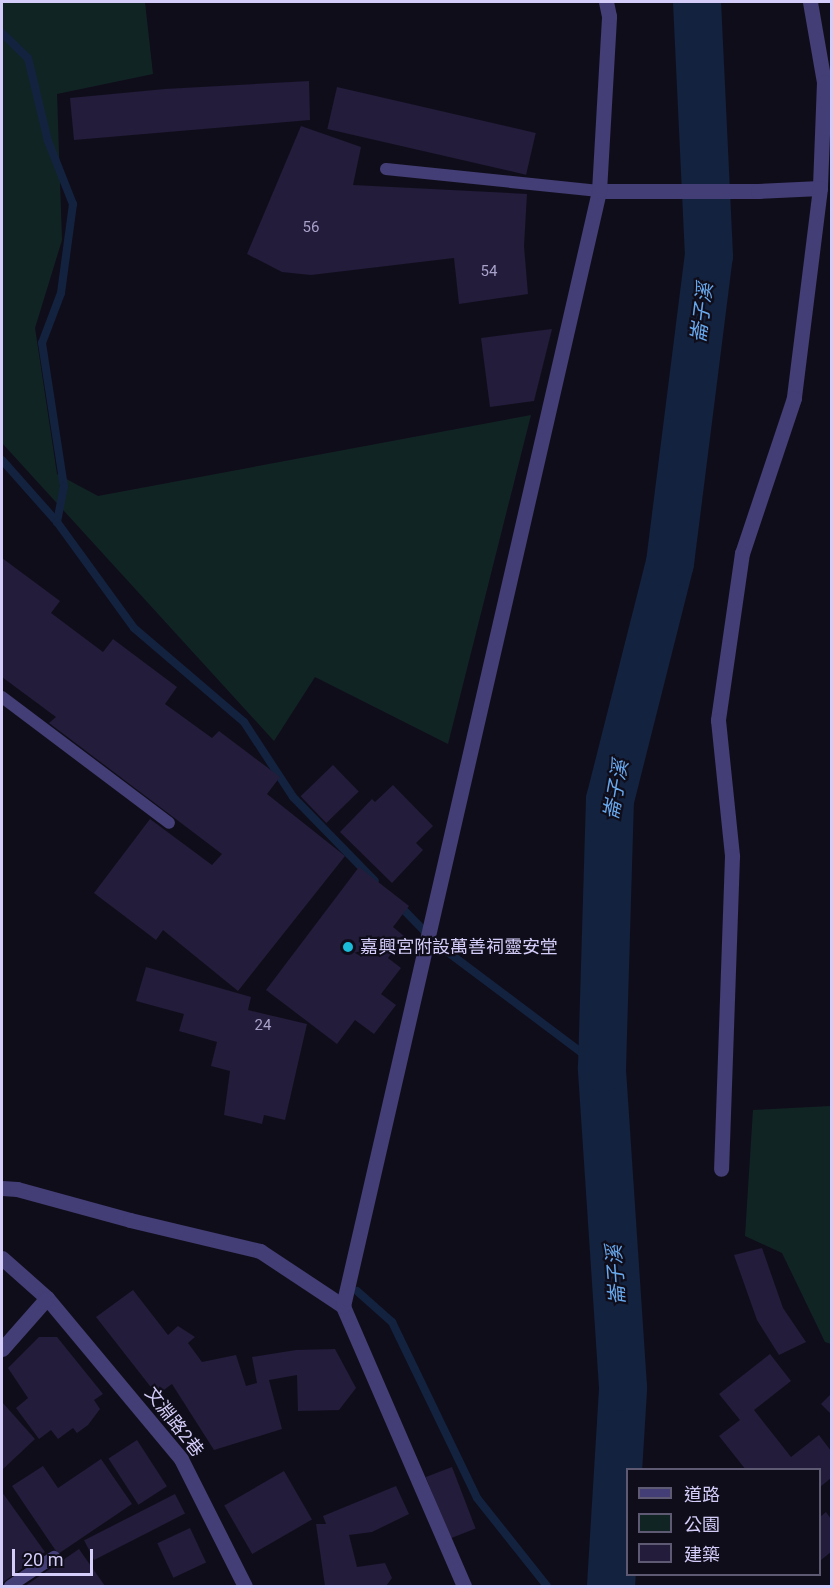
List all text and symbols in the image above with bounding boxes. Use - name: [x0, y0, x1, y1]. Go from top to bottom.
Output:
- house number: 56: [303, 219, 319, 237]
- house number: 54: [481, 263, 497, 281]
- water label: 崙子溪: [686, 282, 718, 344]
- water label: 崙子溪: [599, 758, 633, 822]
- place label: 嘉興宮附設萬善祠靈安堂: [360, 936, 558, 958]
- marker: 嘉興宮附設萬善祠靈安堂: [341, 940, 355, 954]
- house number: 24: [255, 1017, 271, 1035]
- water label: 崙子溪: [602, 1244, 630, 1306]
- street label: 文淵路2巷: [140, 1383, 208, 1461]
- legend: [626, 1468, 821, 1576]
- text: 道路: [684, 1484, 720, 1505]
- text: 公園: [684, 1514, 720, 1535]
- scale bar: [15, 1537, 96, 1575]
- text: 建築: [684, 1544, 720, 1565]
- text: 20 m: [23, 1549, 63, 1570]

